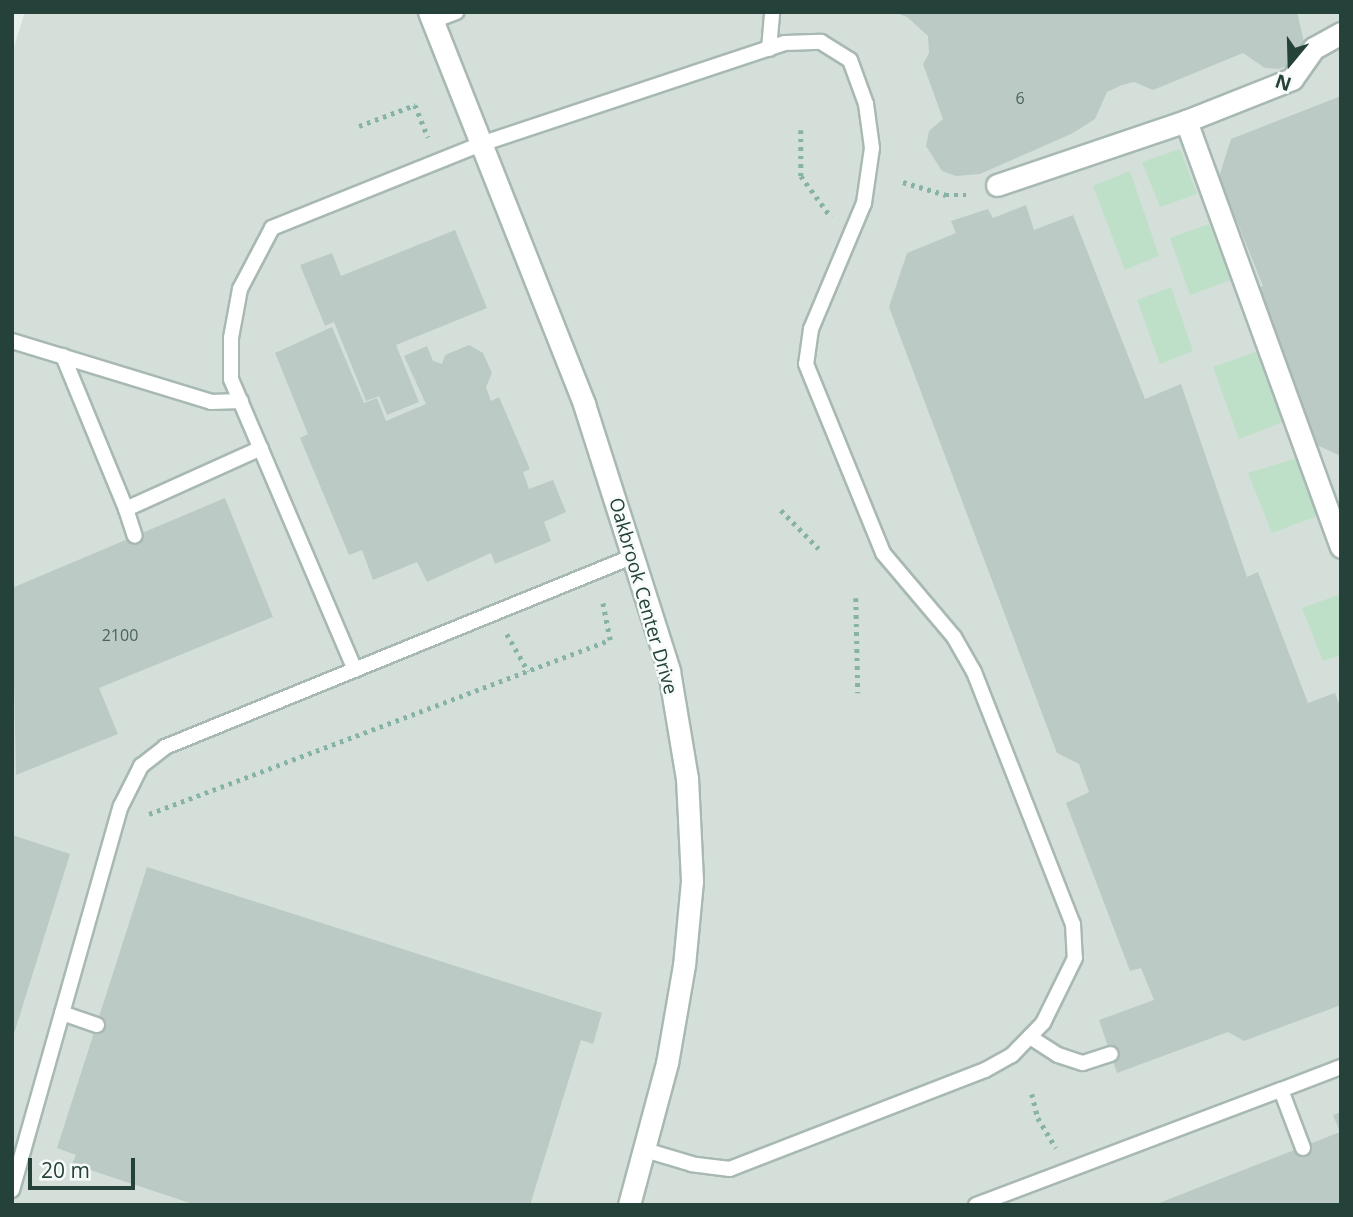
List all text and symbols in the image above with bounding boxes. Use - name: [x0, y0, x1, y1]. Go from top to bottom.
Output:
- north arrow: [1255, 28, 1325, 98]
- text: N: [1272, 68, 1295, 98]
- house number: 6: [1015, 88, 1025, 108]
- street label: Oakbrook Center Drive: [604, 495, 682, 697]
- house number: 2100: [102, 625, 138, 645]
- scale bar: [32, 1144, 138, 1188]
- text: 20 m: [41, 1156, 90, 1184]

